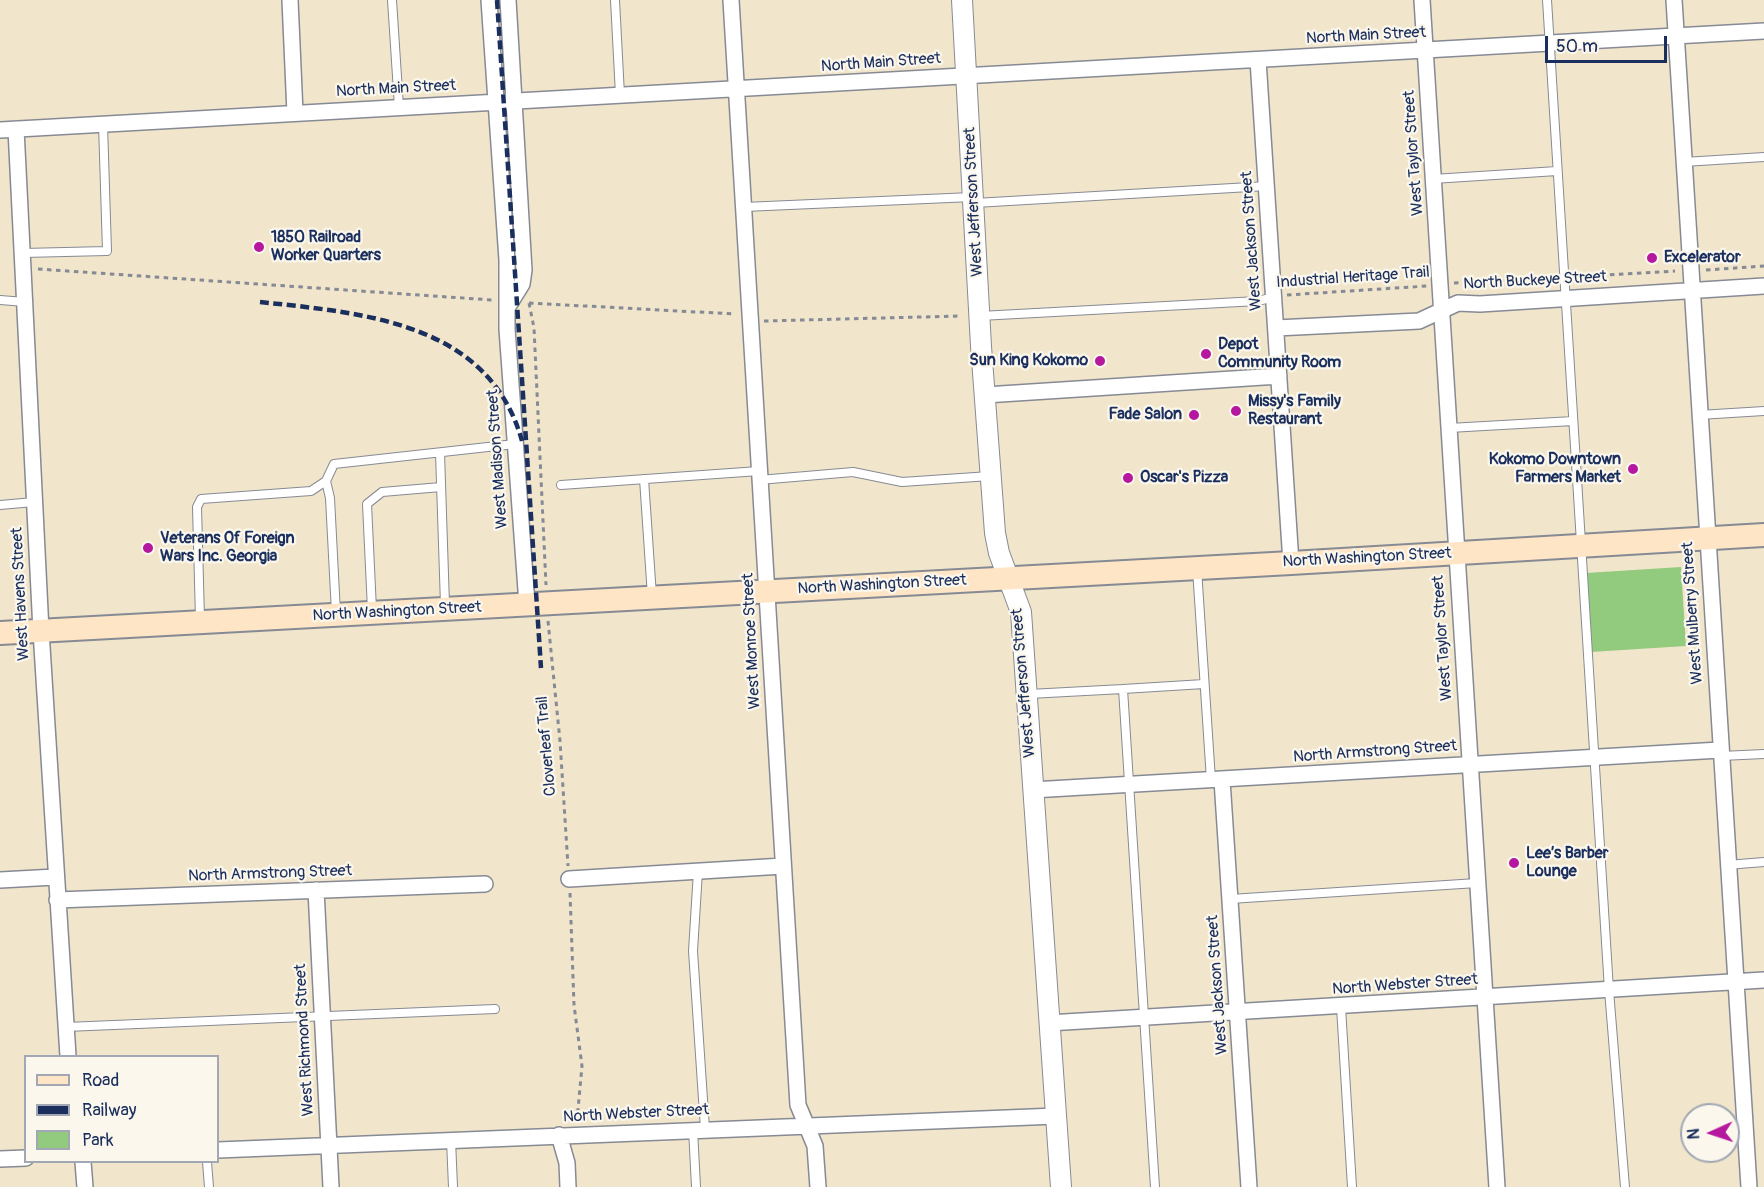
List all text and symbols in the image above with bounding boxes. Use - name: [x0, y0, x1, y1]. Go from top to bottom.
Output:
- street label: North Main Street: [1306, 23, 1426, 49]
- scale bar: [1548, 24, 1670, 62]
- text: 50 m: [1556, 35, 1598, 58]
- street label: North Main Street: [820, 49, 942, 77]
- street label: North Main Street: [336, 76, 456, 102]
- street label: West Taylor Street: [1400, 90, 1428, 216]
- street label: West Jefferson Street: [960, 127, 988, 277]
- street label: West Jackson Street: [1238, 170, 1266, 312]
- place label: 1850 Railroad Worker Quarters: [271, 228, 381, 266]
- marker: 1850 Railroad Worker Quarters: [252, 240, 266, 254]
- place label: Excelerator: [1664, 248, 1741, 268]
- marker: Excelerator: [1645, 251, 1659, 265]
- street label: Industrial Heritage Trail: [1276, 263, 1430, 293]
- street label: North Buckeye Street: [1463, 268, 1607, 294]
- place label: Depot Community Room: [1218, 335, 1341, 373]
- marker: Depot Community Room: [1199, 347, 1213, 361]
- place label: Sun King Kokomo: [969, 351, 1088, 371]
- marker: Sun King Kokomo: [1093, 354, 1107, 368]
- street label: West Madison Street: [484, 389, 512, 529]
- place label: Missy's Family Restaurant: [1248, 392, 1341, 430]
- marker: Missy's Family Restaurant: [1229, 404, 1243, 418]
- place label: Fade Salon: [1108, 405, 1182, 425]
- marker: Fade Salon: [1187, 408, 1201, 422]
- place label: Kokomo Downtown Farmers Market: [1489, 450, 1621, 488]
- marker: Kokomo Downtown Farmers Market: [1626, 462, 1640, 476]
- place label: Oscar's Pizza: [1140, 468, 1228, 488]
- marker: Oscar's Pizza: [1121, 471, 1135, 485]
- street label: West Havens Street: [8, 527, 34, 661]
- place label: Veterans Of Foreign Wars Inc. Georgia: [160, 529, 295, 567]
- marker: Veterans Of Foreign Wars Inc. Georgia: [141, 541, 155, 555]
- street label: West Mulberry Street: [1678, 541, 1708, 685]
- street label: North Washington Street: [1282, 544, 1452, 572]
- street label: North Washington Street: [797, 571, 967, 599]
- street label: West Monroe Street: [739, 572, 765, 710]
- street label: West Taylor Street: [1429, 575, 1457, 701]
- street label: North Washington Street: [312, 598, 482, 626]
- street label: West Jefferson Street: [1008, 608, 1040, 758]
- street label: Cloverleaf Trail: [533, 695, 561, 797]
- street label: North Armstrong Street: [1293, 737, 1457, 767]
- place label: Lee’s Barber Lounge: [1526, 844, 1608, 882]
- marker: Lee’s Barber Lounge: [1507, 856, 1521, 870]
- street label: North Armstrong Street: [188, 862, 352, 886]
- street label: West Jackson Street: [1204, 914, 1232, 1056]
- street label: West Richmond Street: [291, 963, 319, 1117]
- street label: North Webster Street: [1332, 970, 1478, 1000]
- legend: [24, 1055, 219, 1163]
- text: Road: [82, 1069, 119, 1092]
- text: Railway: [82, 1099, 137, 1122]
- street label: North Webster Street: [563, 1101, 709, 1127]
- north arrow: [1680, 1103, 1740, 1163]
- text: N: [1684, 1128, 1704, 1140]
- text: Park: [82, 1129, 114, 1152]

